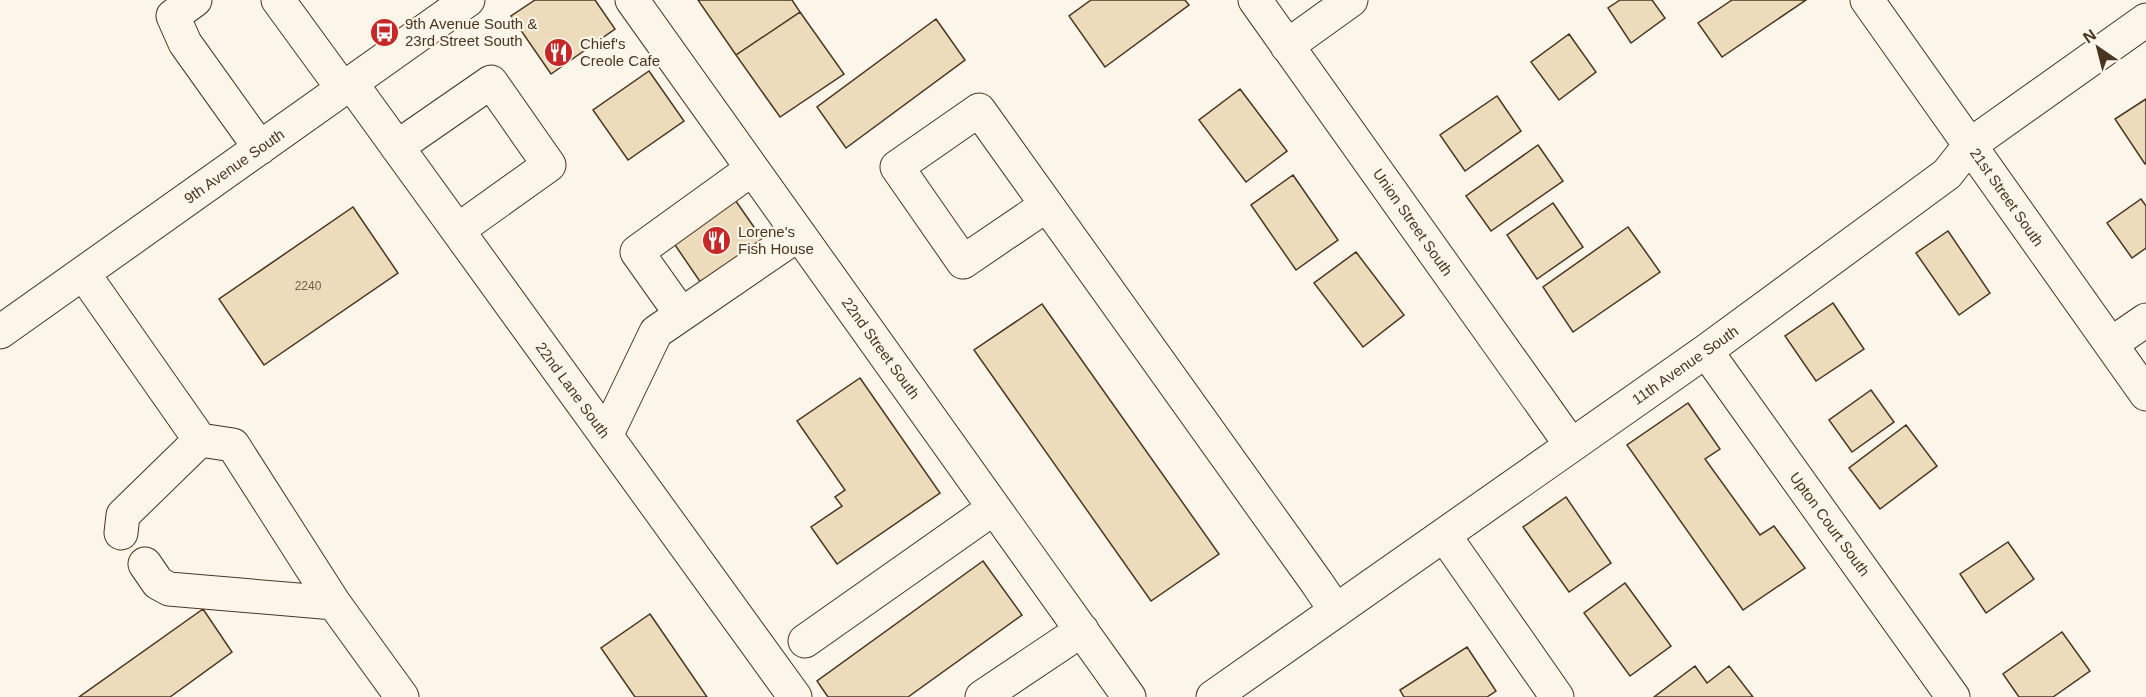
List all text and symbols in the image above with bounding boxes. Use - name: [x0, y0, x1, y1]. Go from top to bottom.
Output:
- place label: 9th Avenue South & 23rd Street South: [405, 15, 537, 49]
- bus stop icon: 9th Avenue South & 23rd Street South: [368, 16, 400, 48]
- north arrow: [2068, 18, 2128, 78]
- text: N: [2080, 26, 2099, 46]
- place label: Chief's Creole Cafe: [580, 35, 660, 69]
- restaurant icon: Chief's Creole Cafe: [543, 36, 575, 68]
- street label: 9th Avenue South: [181, 125, 287, 207]
- street label: 21st Street South: [1967, 145, 2047, 249]
- street label: Union Street South: [1370, 165, 1456, 279]
- place label: Lorene's Fish House: [738, 223, 814, 257]
- restaurant icon: Lorene's Fish House: [701, 224, 733, 256]
- house number: 2240: [295, 279, 322, 293]
- street label: 22nd Street South: [839, 294, 923, 402]
- street label: 11th Avenue South: [1629, 322, 1741, 408]
- street label: 22nd Lane South: [533, 339, 613, 441]
- street label: Upton Court South: [1787, 469, 1873, 579]

